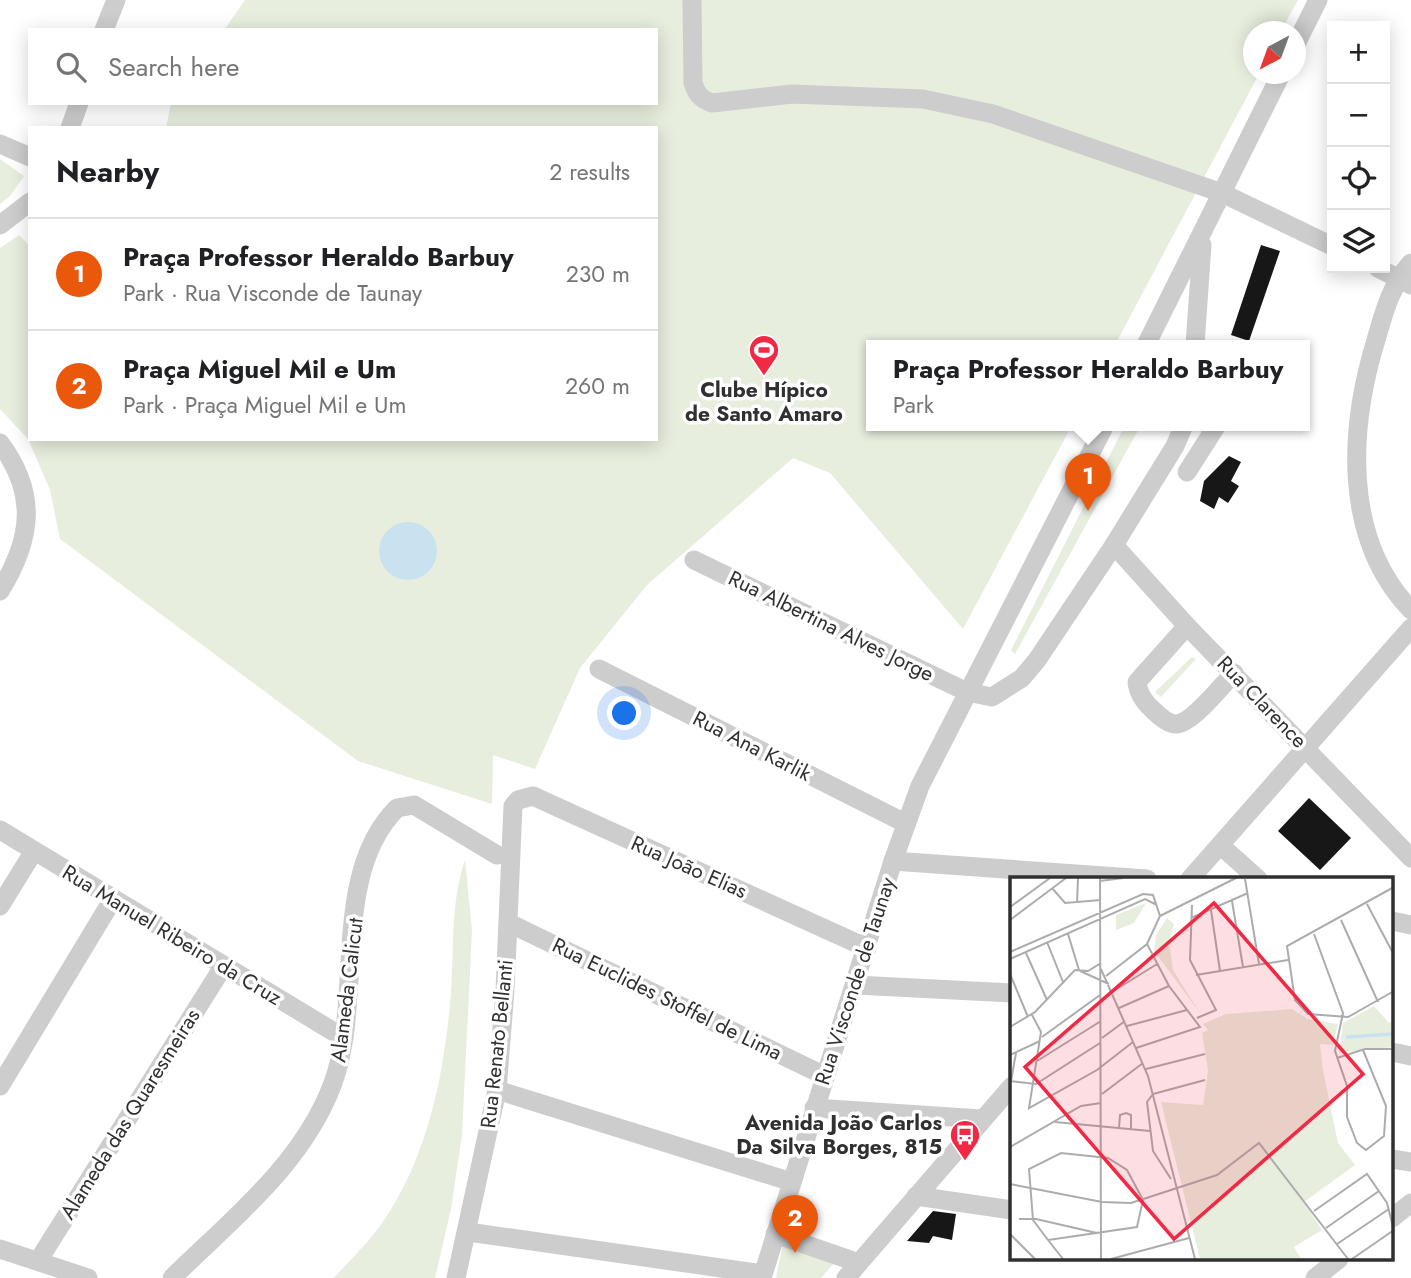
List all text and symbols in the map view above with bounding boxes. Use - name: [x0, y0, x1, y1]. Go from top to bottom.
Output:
- north arrow: [1243, 21, 1306, 84]
- map controls: [1327, 21, 1390, 273]
- button: +: [1327, 21, 1390, 84]
- search box: [28, 28, 658, 105]
- icon: search: [52, 48, 90, 86]
- text: Search here: [108, 48, 240, 86]
- button: −: [1327, 84, 1390, 147]
- button: locate: [1327, 147, 1390, 210]
- text: Nearby: [56, 150, 159, 193]
- text: 2 results: [549, 155, 630, 189]
- button: layers: [1327, 210, 1390, 273]
- text: Praça Professor Heraldo Barbuy: [123, 238, 513, 276]
- text: 1: [73, 257, 85, 291]
- text: 230 m: [566, 257, 630, 291]
- text: Park · Rua Visconde de Taunay: [123, 276, 422, 310]
- sports icon: Clube Hípico de Santo Amaro: [747, 333, 781, 377]
- popup: [866, 340, 1310, 431]
- text: Praça Miguel Mil e Um: [123, 350, 396, 388]
- text: Praça Professor Heraldo Barbuy: [893, 350, 1283, 388]
- text: 2: [71, 369, 87, 403]
- text: 260 m: [565, 369, 630, 403]
- place label: Clube Hípico de Santo Amaro: [685, 375, 843, 429]
- text: Park · Praça Miguel Mil e Um: [123, 388, 406, 422]
- text: Park: [893, 388, 934, 422]
- pin: 1: [1065, 453, 1111, 511]
- street label: Rua Albertina Alves Jorge: [723, 563, 939, 689]
- street label: Rua Clarence: [1210, 649, 1314, 755]
- your location: [607, 696, 641, 730]
- street label: Rua Ana Karlik: [688, 703, 817, 789]
- street label: Rua João Elias: [626, 828, 752, 906]
- street label: Rua Manuel Ribeiro da Cruz: [57, 857, 288, 1013]
- street label: Rua Visconde de Taunay: [807, 873, 903, 1089]
- inset map: [1010, 877, 1394, 1260]
- street label: Alameda Calicut: [323, 916, 371, 1064]
- street label: Rua Euclides Stoffel de Lima: [547, 930, 787, 1068]
- street label: Rua Renato Bellanti: [473, 958, 521, 1130]
- street label: Alameda das Quaresmeiras: [53, 1003, 207, 1225]
- place label: Avenida João Carlos Da Silva Borges, 815: [736, 1108, 942, 1162]
- bus stop icon: Avenida João Carlos Da Silva Borges, 815: [948, 1118, 982, 1162]
- pin: 2: [772, 1195, 818, 1253]

